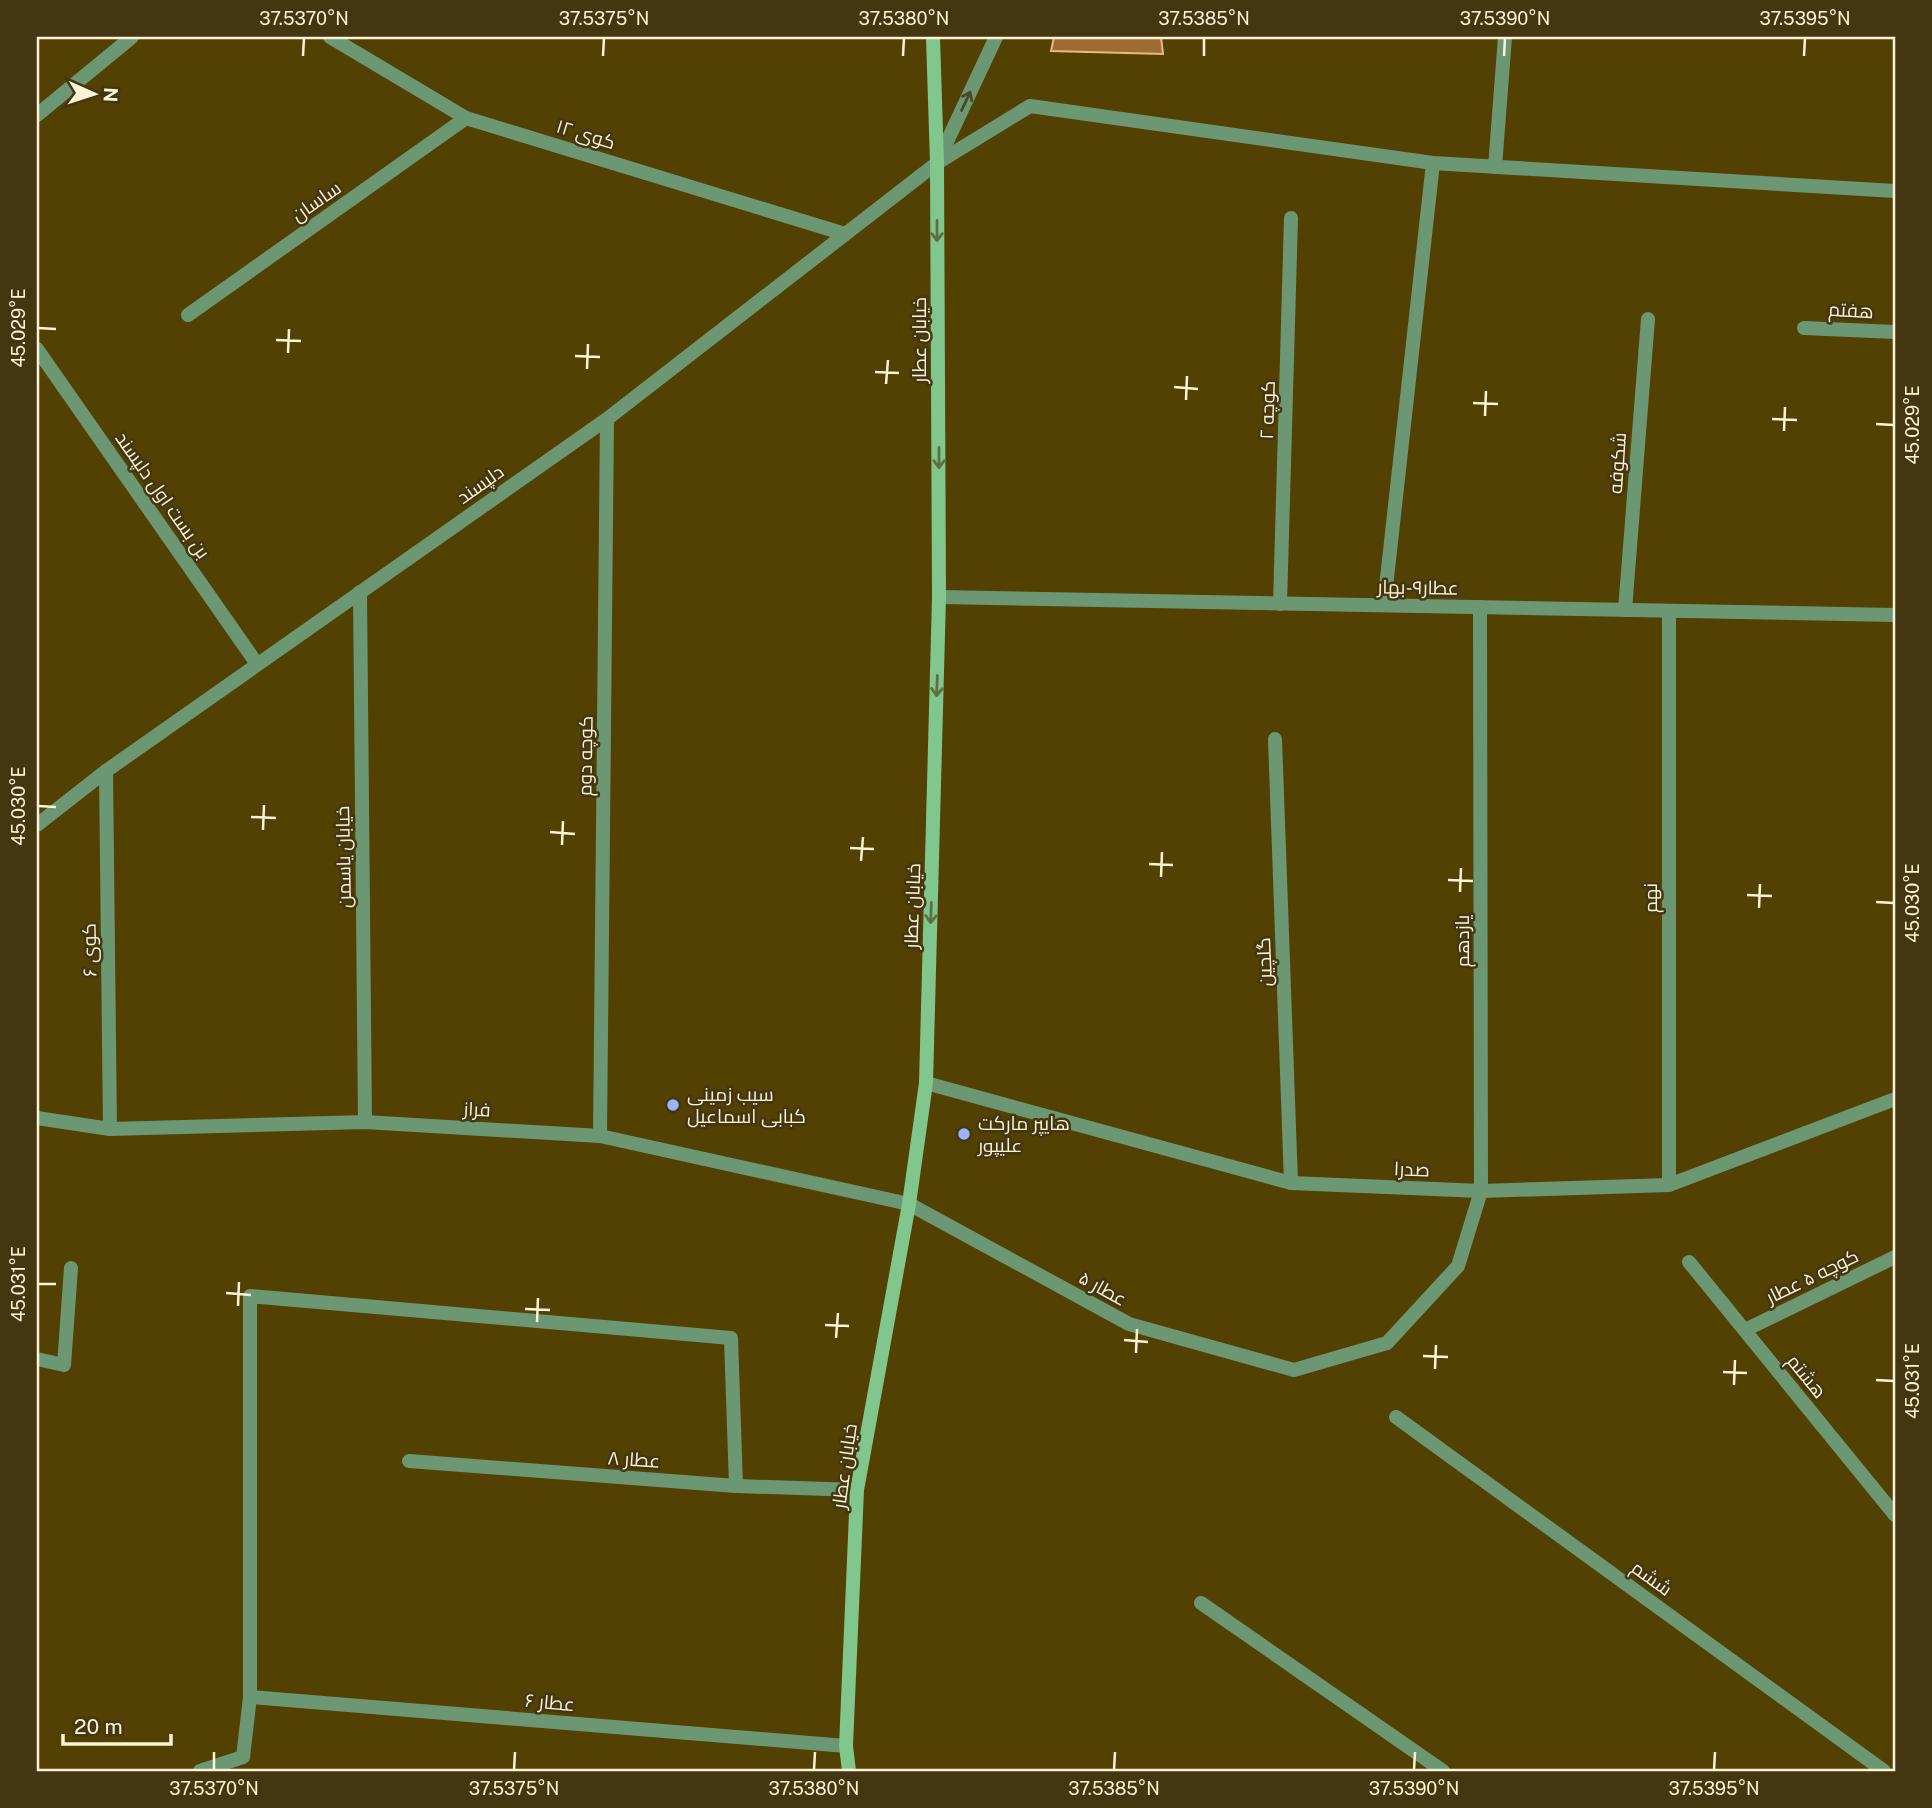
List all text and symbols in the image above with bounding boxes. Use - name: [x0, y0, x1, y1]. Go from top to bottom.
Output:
- text: 37.5370°N: [259, 8, 349, 29]
- text: 37.5375°N: [559, 8, 649, 29]
- text: 37.5380°N: [859, 8, 949, 29]
- text: 37.5385°N: [1158, 8, 1250, 29]
- text: 37.5390°N: [1460, 8, 1550, 29]
- text: 37.5395°N: [1759, 8, 1851, 29]
- north arrow: [60, 60, 130, 130]
- text: N: [100, 87, 122, 103]
- one-way arrow: [960, 91, 973, 112]
- street label: کوی ۱۲: [554, 115, 618, 154]
- street label: ساسان: [287, 176, 346, 227]
- one-way arrow: [930, 219, 944, 242]
- text: 45.029°E: [8, 288, 29, 368]
- street label: خیابان عطار: [908, 297, 931, 384]
- street label: هفتم: [1828, 298, 1874, 325]
- street label: کوچه ۲: [1255, 380, 1281, 440]
- text: 45.029°E: [1902, 385, 1923, 465]
- street label: بن بست اول دلپسند: [110, 428, 215, 563]
- street label: شکوفه: [1604, 431, 1631, 495]
- one-way arrow: [932, 447, 945, 470]
- street label: دلپسند: [452, 460, 508, 509]
- street label: عطار۹-بهار: [1376, 575, 1459, 600]
- one-way arrow: [930, 674, 944, 697]
- street label: کوچه دوم: [573, 716, 600, 796]
- text: 45.030°E: [8, 766, 29, 846]
- street label: خیابان یاسمن: [331, 806, 356, 908]
- street label: خیابان عطار: [899, 863, 925, 950]
- text: 45.030°E: [1902, 863, 1923, 943]
- street label: نهم: [1639, 883, 1664, 913]
- one-way arrow: [924, 901, 937, 924]
- street label: یازدهم: [1451, 915, 1476, 967]
- street label: کوی ۶: [78, 923, 101, 977]
- street label: گلچین: [1252, 937, 1278, 987]
- place label: سیب زمینی کبابی اسماعیل: [687, 1083, 806, 1128]
- street label: فراز: [462, 1097, 491, 1122]
- marker: سیب زمینی کبابی اسماعیل: [665, 1097, 681, 1113]
- place label: هایپر مارکت علیپور: [977, 1112, 1070, 1157]
- marker: هایپر مارکت علیپور: [956, 1126, 972, 1142]
- street label: صدرا: [1394, 1157, 1430, 1182]
- street label: کوچه ۵ عطار: [1761, 1244, 1863, 1310]
- text: 45.031°E: [8, 1246, 29, 1322]
- street label: عطار ۵: [1075, 1266, 1131, 1311]
- text: 45.031°E: [1902, 1343, 1923, 1419]
- street label: هشتم: [1781, 1350, 1831, 1404]
- street label: خیابان عطار: [827, 1422, 862, 1511]
- street label: عطار ۸: [607, 1446, 661, 1473]
- street label: ششم: [1626, 1556, 1676, 1602]
- street label: عطار ۶: [524, 1689, 576, 1716]
- scale bar: [63, 1703, 172, 1747]
- text: 20 m: [74, 1714, 123, 1739]
- text: 37.5370°N: [169, 1778, 259, 1799]
- text: 37.5375°N: [469, 1778, 559, 1799]
- text: 37.5380°N: [769, 1778, 859, 1799]
- text: 37.5385°N: [1068, 1778, 1160, 1799]
- text: 37.5390°N: [1369, 1778, 1459, 1799]
- text: 37.5395°N: [1668, 1778, 1760, 1799]

